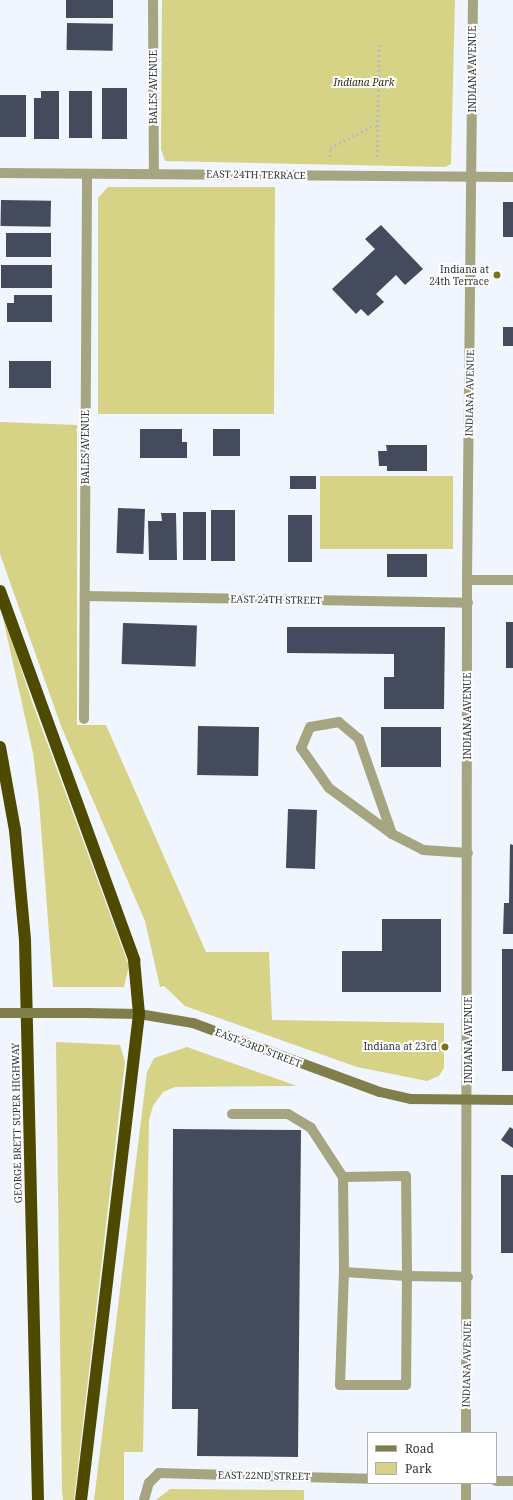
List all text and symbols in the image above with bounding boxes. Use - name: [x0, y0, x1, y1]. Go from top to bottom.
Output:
- street label: INDIANA AVENUE: [467, 26, 479, 112]
- street label: BALES AVENUE: [148, 50, 160, 124]
- park label: Indiana Park: [333, 77, 395, 89]
- street label: EAST 24TH TERRACE: [206, 168, 306, 182]
- place label: Indiana at 24th Terrace: [429, 263, 489, 286]
- marker: Indiana at 24th Terrace: [492, 270, 502, 280]
- street label: INDIANA AVENUE: [463, 349, 477, 437]
- street label: BALES AVENUE: [80, 410, 92, 484]
- street label: EAST 24TH STREET: [230, 593, 322, 607]
- street label: INDIANA AVENUE: [462, 673, 474, 759]
- street label: INDIANA AVENUE: [463, 997, 475, 1083]
- street label: EAST 23RD STREET: [213, 1026, 303, 1070]
- place label: Indiana at 23rd: [363, 1041, 437, 1053]
- marker: Indiana at 23rd: [440, 1042, 450, 1052]
- street label: GEORGE BRETT SUPER HIGHWAY: [10, 1043, 24, 1203]
- street label: INDIANA AVENUE: [460, 1320, 474, 1408]
- legend: [367, 1432, 497, 1484]
- text: Road: [405, 1440, 434, 1457]
- text: Park: [405, 1460, 432, 1477]
- street label: EAST 22ND STREET: [218, 1469, 310, 1483]

